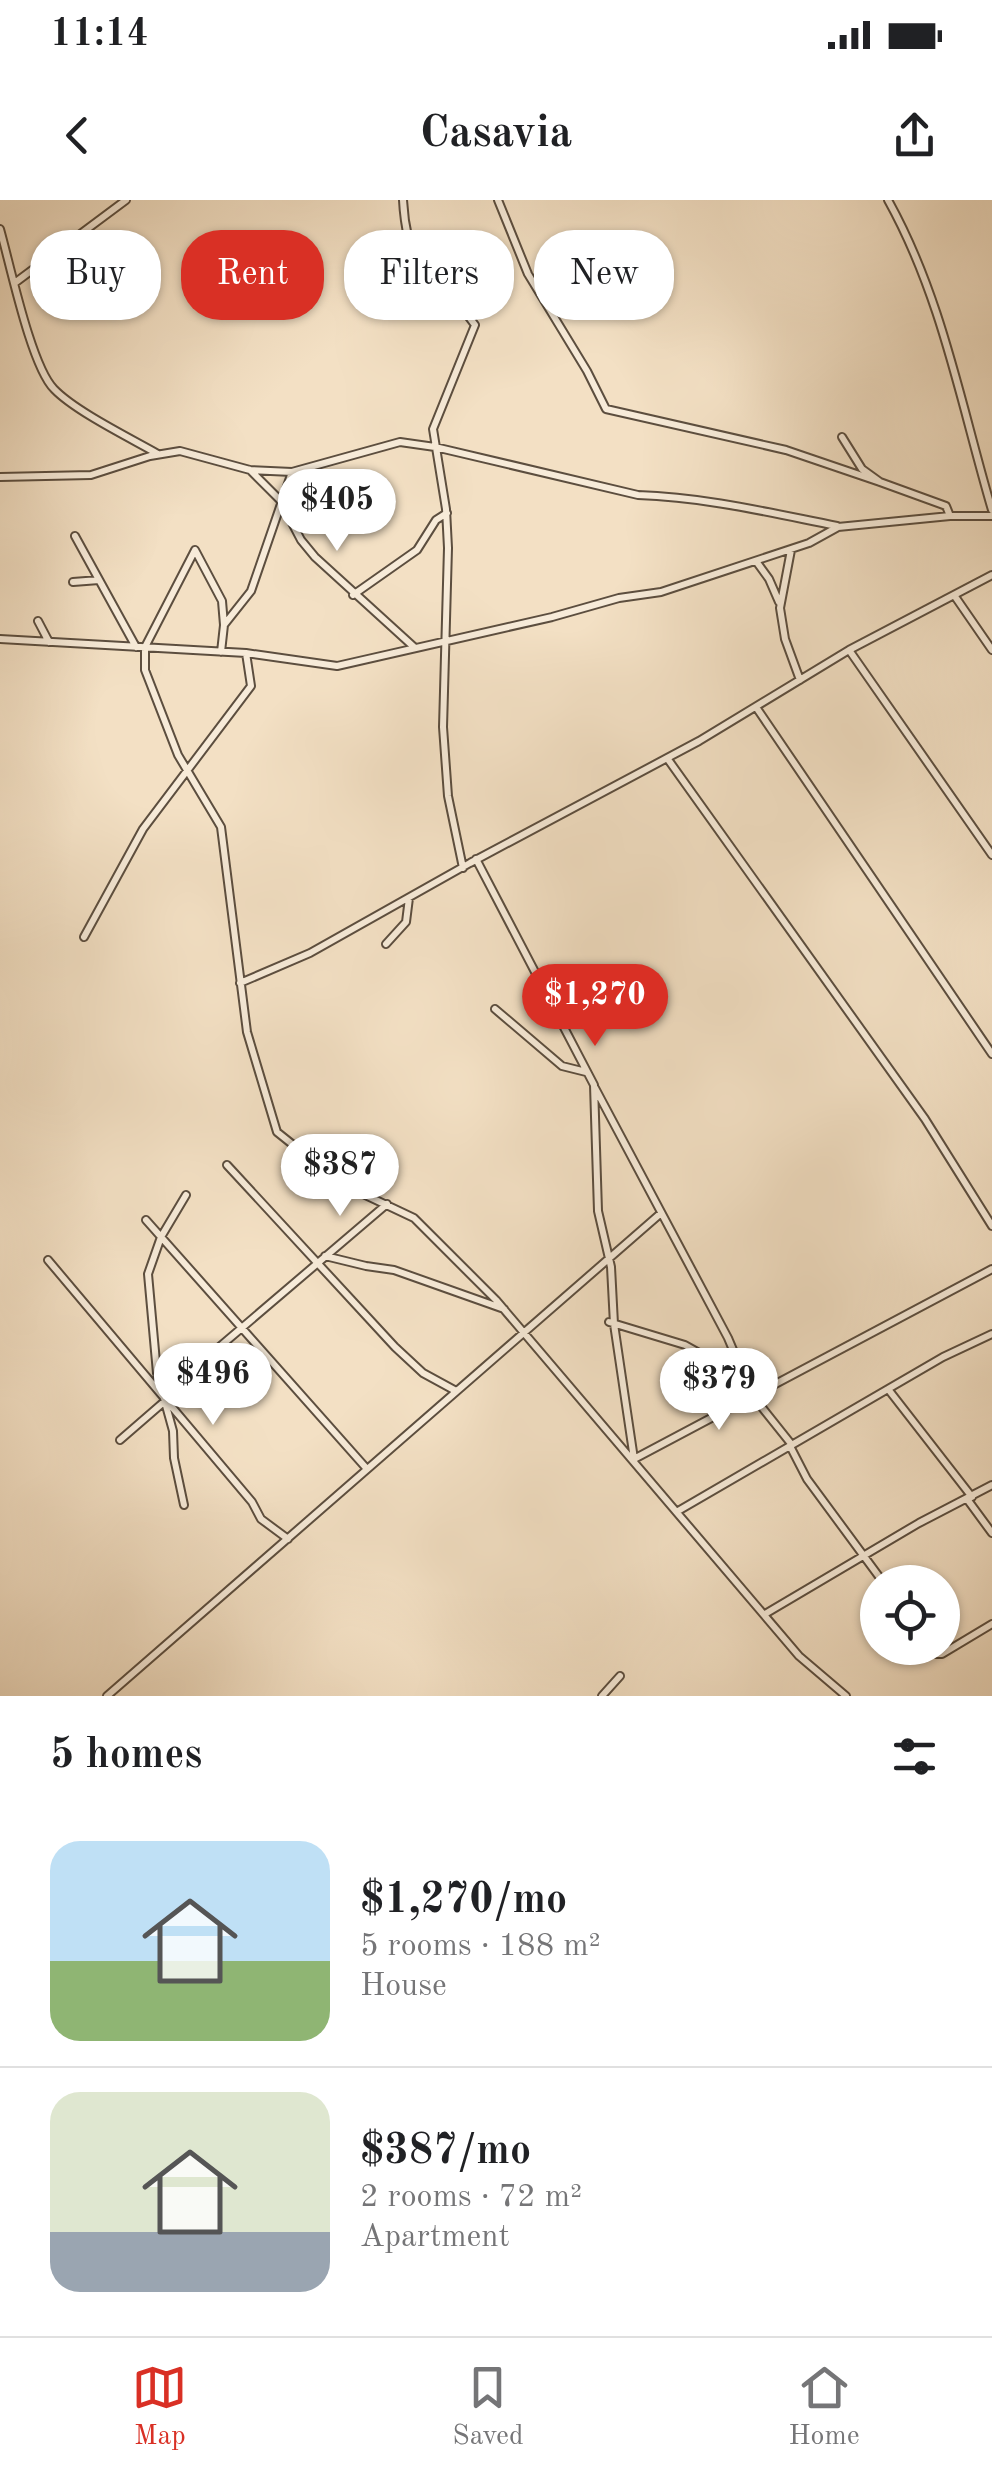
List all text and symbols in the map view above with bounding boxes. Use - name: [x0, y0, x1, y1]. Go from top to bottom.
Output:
- text: 11:14: [50, 16, 149, 54]
- icon: back: [50, 108, 105, 163]
- icon: share: [887, 108, 942, 163]
- text: Casavia: [420, 112, 572, 157]
- chip: Buy: [30, 230, 161, 320]
- chip: Rent: [181, 230, 324, 320]
- chip: Filters: [344, 230, 514, 320]
- chip: New: [534, 230, 674, 320]
- pin: $405: [278, 469, 396, 554]
- text: $405: [300, 485, 374, 517]
- pin: $1,270: [514, 964, 676, 1049]
- text: $1,270: [544, 980, 646, 1012]
- pin: $387: [281, 1134, 399, 1219]
- text: $387: [303, 1150, 377, 1182]
- pin: $496: [154, 1343, 272, 1428]
- pin: $379: [660, 1348, 778, 1433]
- text: $496: [176, 1359, 250, 1391]
- text: $379: [682, 1364, 756, 1396]
- map controls: [860, 1565, 960, 1665]
- button: locate: [860, 1565, 960, 1665]
- icon: filters: [887, 1729, 942, 1784]
- text: 5 homes: [50, 1735, 202, 1777]
- text: $1,270/mo: [360, 1880, 567, 1922]
- icon: home: [130, 1881, 250, 2001]
- text: 5 rooms · 188 m²: [360, 1931, 601, 1963]
- text: House: [360, 1971, 447, 2003]
- text: $387/mo: [360, 2131, 531, 2173]
- icon: home: [130, 2132, 250, 2252]
- text: 2 rooms · 72 m²: [360, 2182, 582, 2214]
- text: Apartment: [360, 2222, 510, 2254]
- tab: Map: [132, 2360, 187, 2455]
- tab: Saved: [452, 2360, 524, 2455]
- tab: Home: [788, 2360, 860, 2455]

